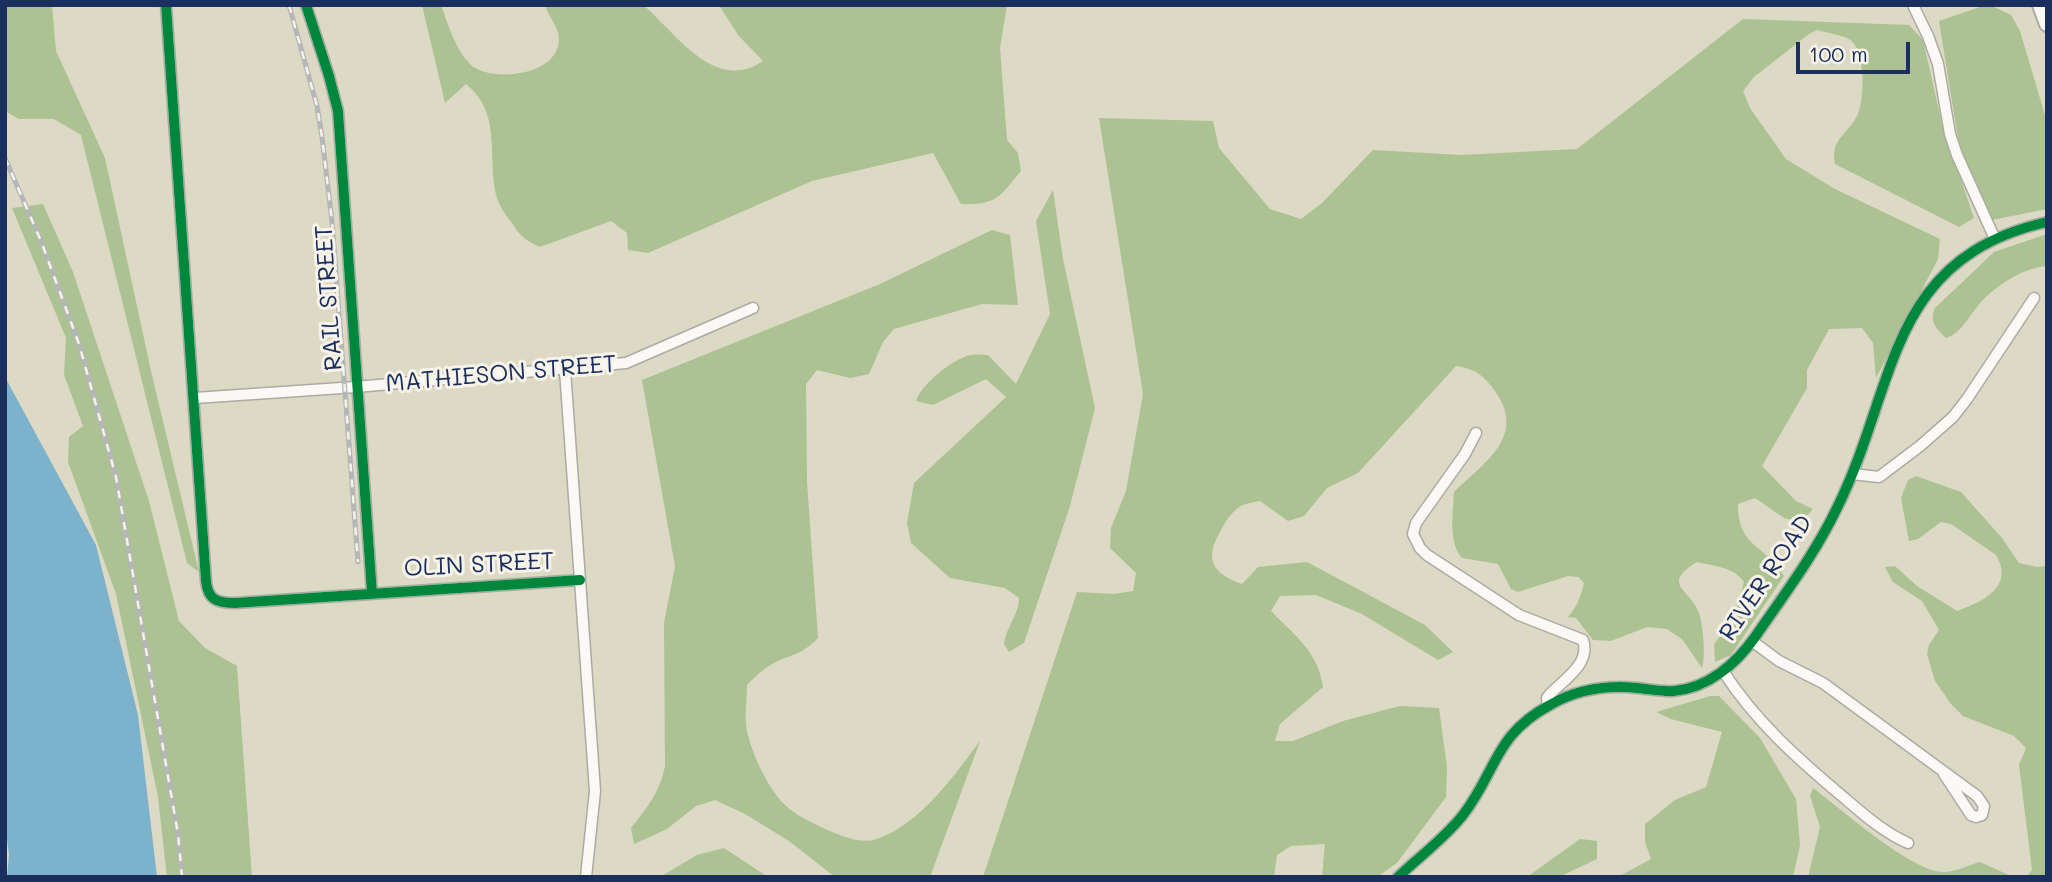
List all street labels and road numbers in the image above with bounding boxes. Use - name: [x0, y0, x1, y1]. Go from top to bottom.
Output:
- street label: RAIL STREET: [310, 224, 348, 372]
- street label: MATHIESON STREET: [384, 350, 618, 398]
- street label: RIVER ROAD: [1713, 510, 1819, 646]
- street label: OLIN STREET: [403, 547, 555, 583]

